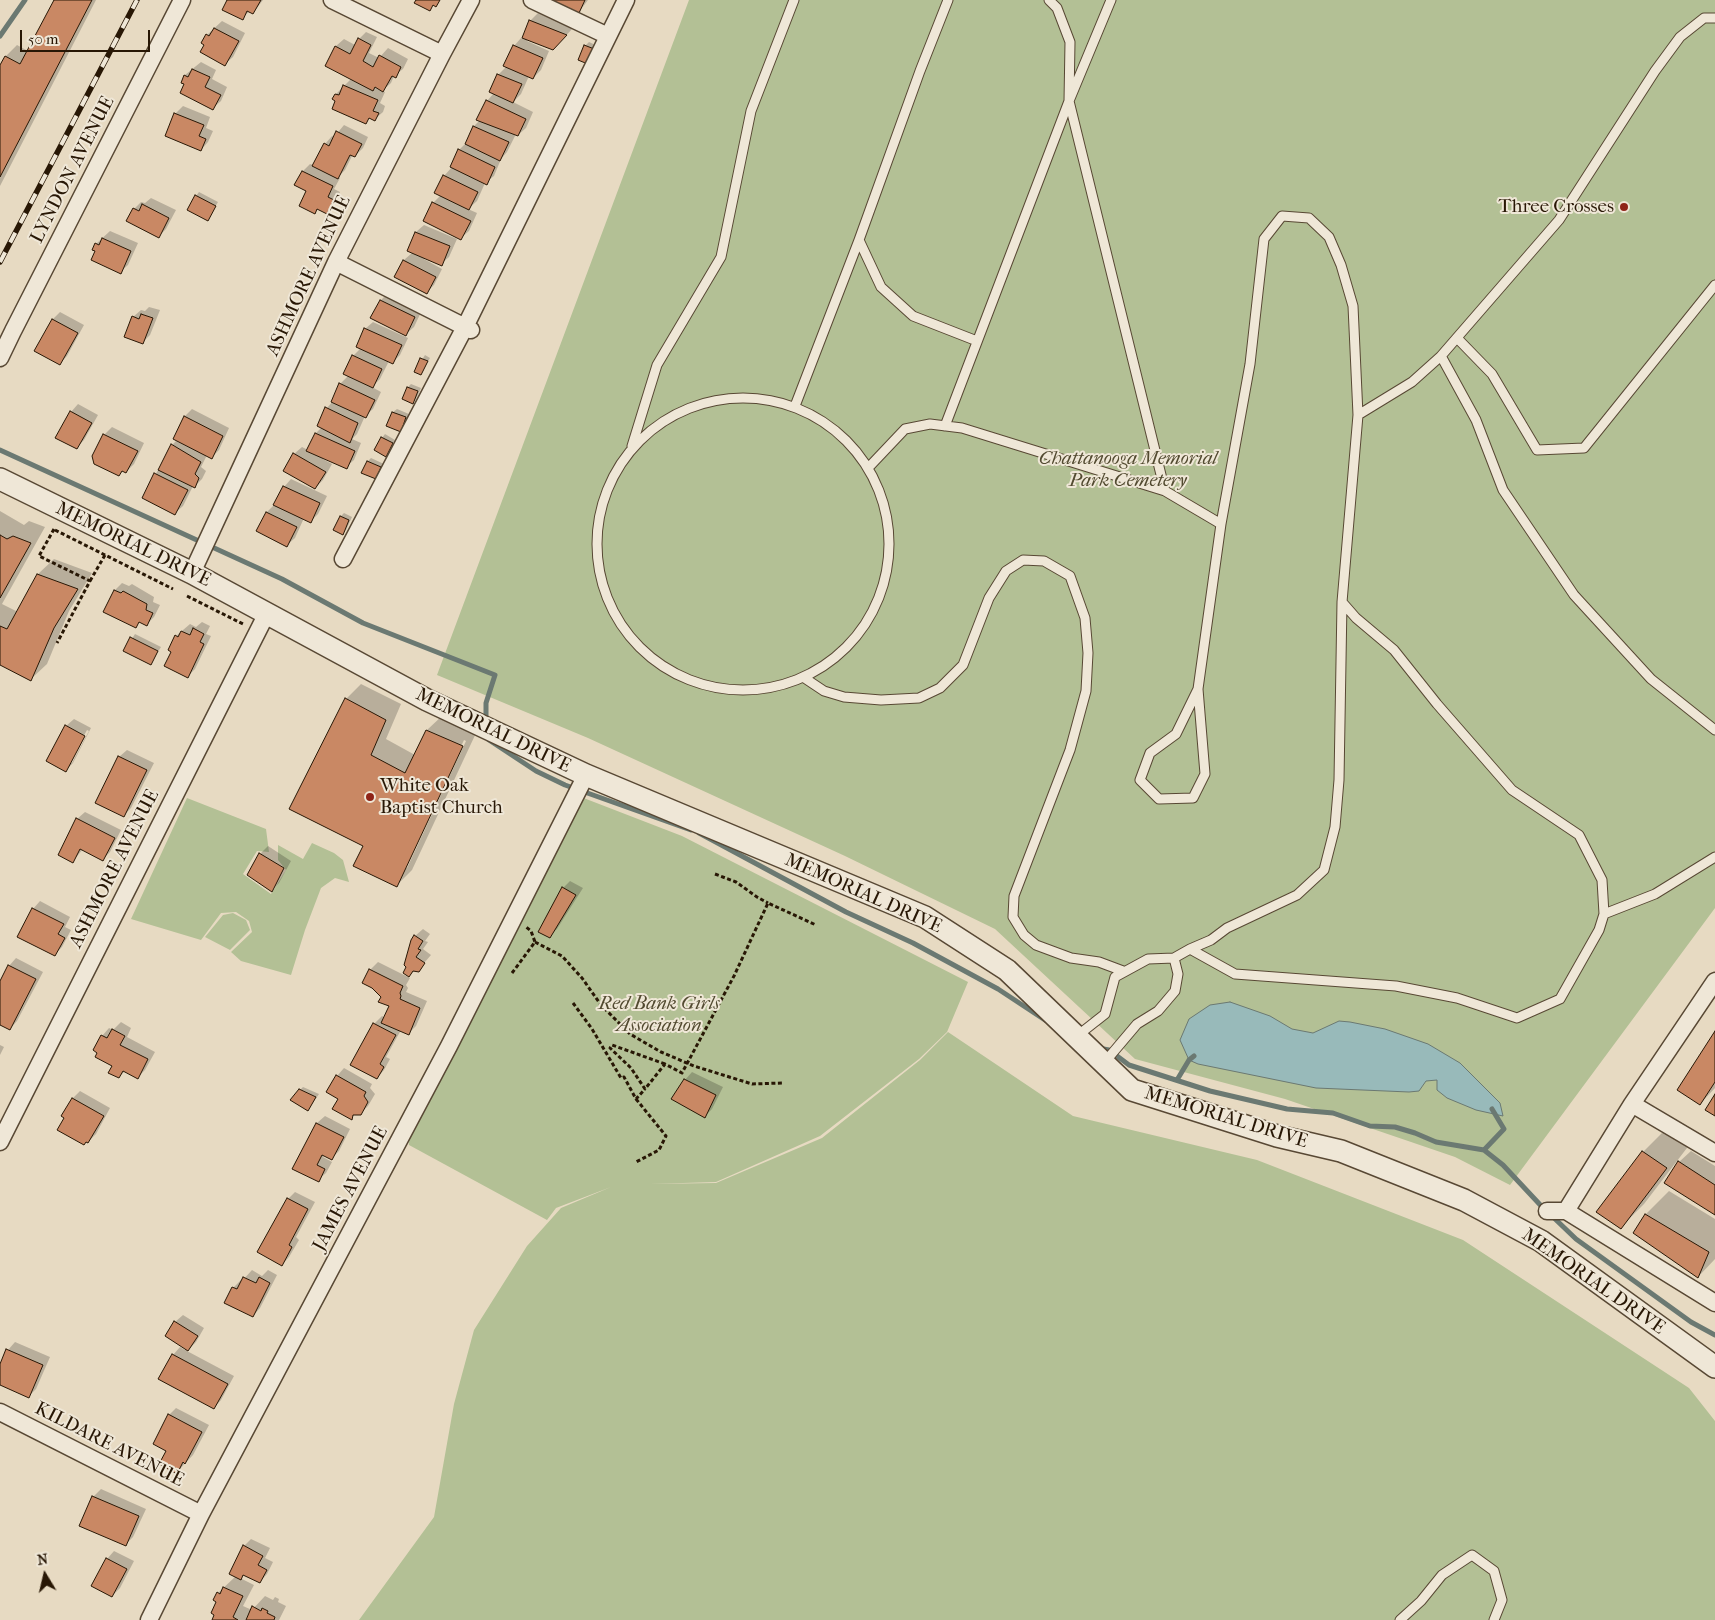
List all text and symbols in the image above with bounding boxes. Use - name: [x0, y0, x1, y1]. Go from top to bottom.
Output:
- scale bar: [22, 20, 152, 52]
- text: 50 m: [28, 30, 58, 48]
- street label: LYNDON AVENUE: [26, 93, 120, 247]
- street label: ASHMORE AVENUE: [262, 192, 356, 360]
- place label: Three Crosses: [1499, 196, 1614, 218]
- marker: Three Crosses: [1618, 201, 1630, 213]
- park label: Chattanooga Memorial Park Cemetery: [1039, 448, 1217, 492]
- street label: MEMORIAL DRIVE: [52, 498, 214, 592]
- street label: MEMORIAL DRIVE: [412, 684, 574, 778]
- place label: White Oak Baptist Church: [380, 775, 503, 819]
- street label: ASHMORE AVENUE: [65, 786, 165, 952]
- marker: White Oak Baptist Church: [364, 791, 376, 803]
- street label: MEMORIAL DRIVE: [781, 849, 945, 939]
- park label: Red Bank Girls Association: [599, 993, 719, 1037]
- street label: MEMORIAL DRIVE: [1142, 1082, 1310, 1154]
- street label: JAMES AVENUE: [309, 1123, 393, 1255]
- street label: MEMORIAL DRIVE: [1517, 1224, 1669, 1340]
- street label: KILDARE AVENUE: [31, 1398, 187, 1492]
- north arrow: [20, 1550, 70, 1600]
- text: N: [36, 1550, 49, 1569]

